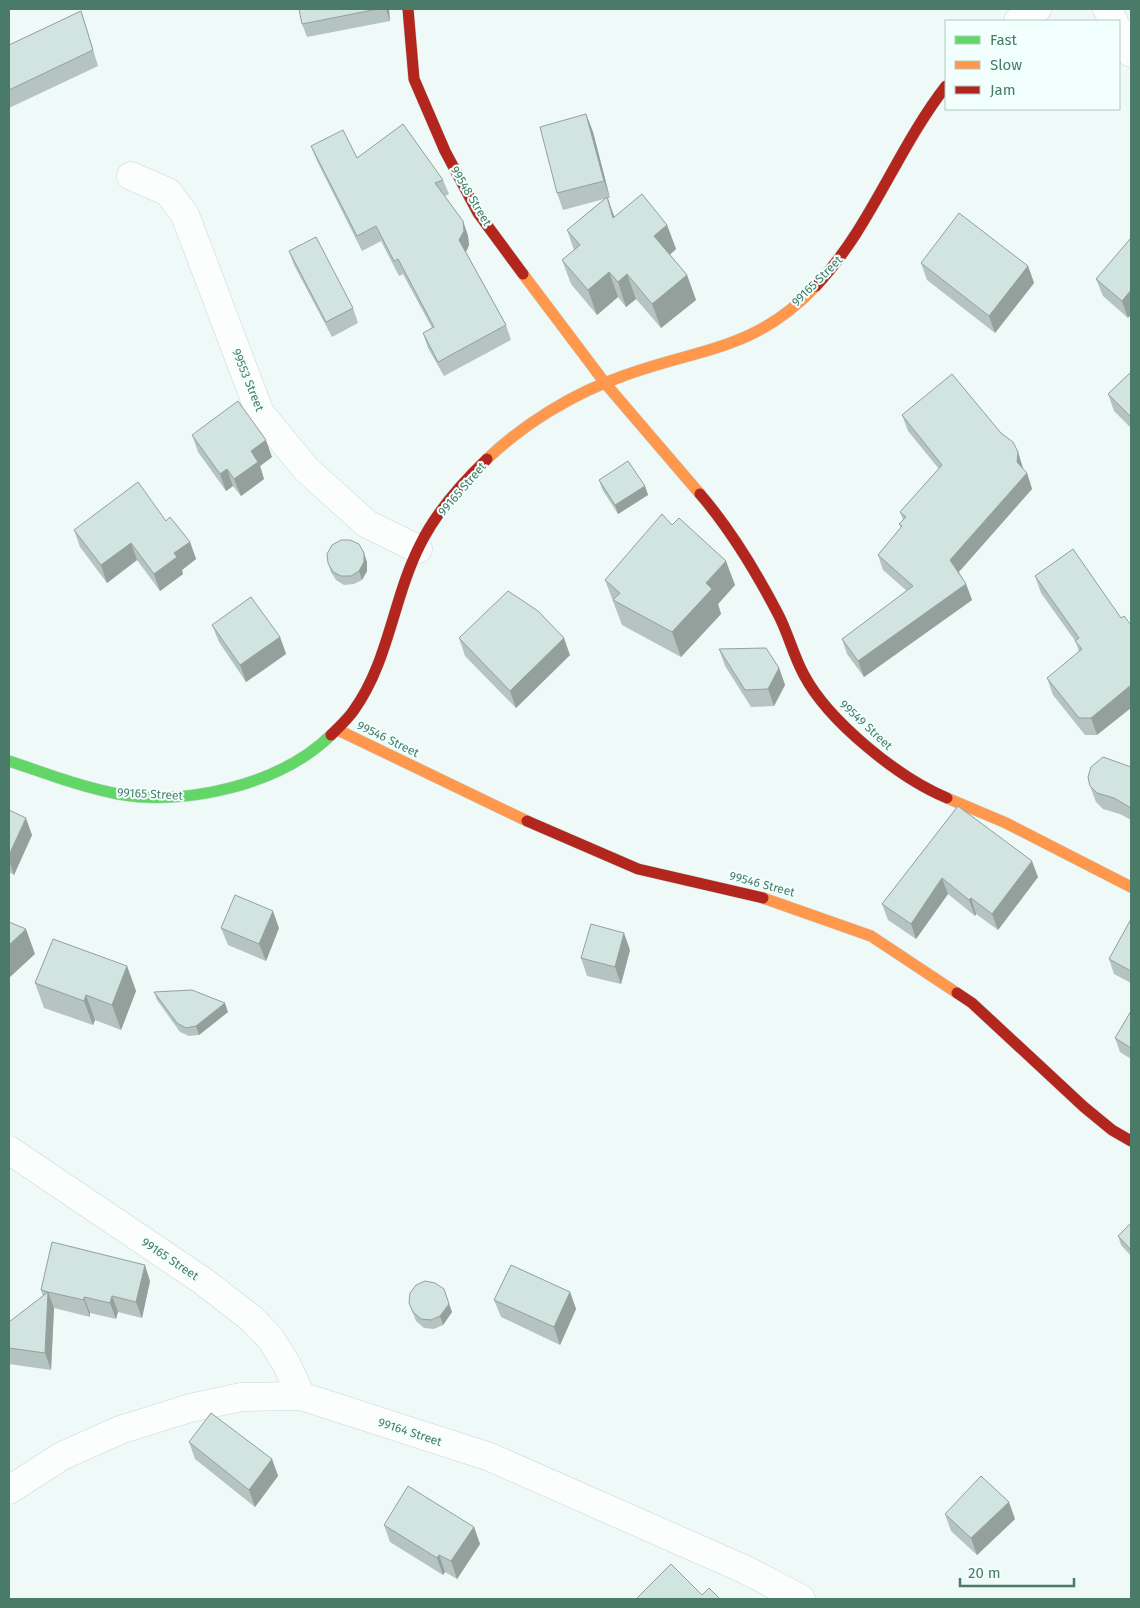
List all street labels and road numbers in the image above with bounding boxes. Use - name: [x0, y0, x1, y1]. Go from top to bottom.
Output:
- street label: 99548 Street: [448, 164, 495, 229]
- street label: 99165 Street: [789, 252, 846, 309]
- street label: 99553 Street: [229, 347, 267, 414]
- street label: 99165 Street: [435, 459, 489, 518]
- street label: 99549 Street: [837, 697, 896, 753]
- street label: 99546 Street: [355, 718, 422, 760]
- street label: 99165 Street: [117, 785, 184, 803]
- street label: 99546 Street: [728, 869, 797, 900]
- street label: 99165 Street: [139, 1235, 202, 1284]
- street label: 99164 Street: [376, 1415, 444, 1449]

